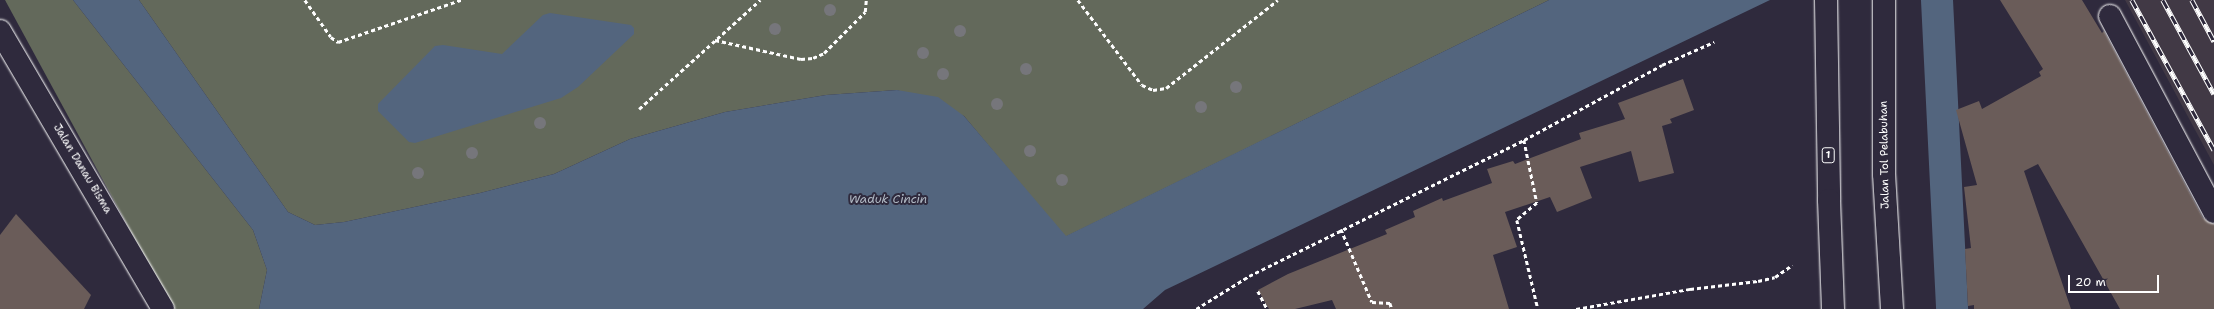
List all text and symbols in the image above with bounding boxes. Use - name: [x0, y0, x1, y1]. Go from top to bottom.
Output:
- street label: Jalan Tol Pelabuhan: [1877, 101, 1893, 209]
- street label: Jalan Danau Bisma: [50, 122, 114, 216]
- road number: 1: [1821, 147, 1835, 163]
- water label: Waduk Cincin: [849, 193, 927, 207]
- scale bar: [2070, 267, 2161, 293]
- text: 20 m: [2075, 274, 2106, 290]

